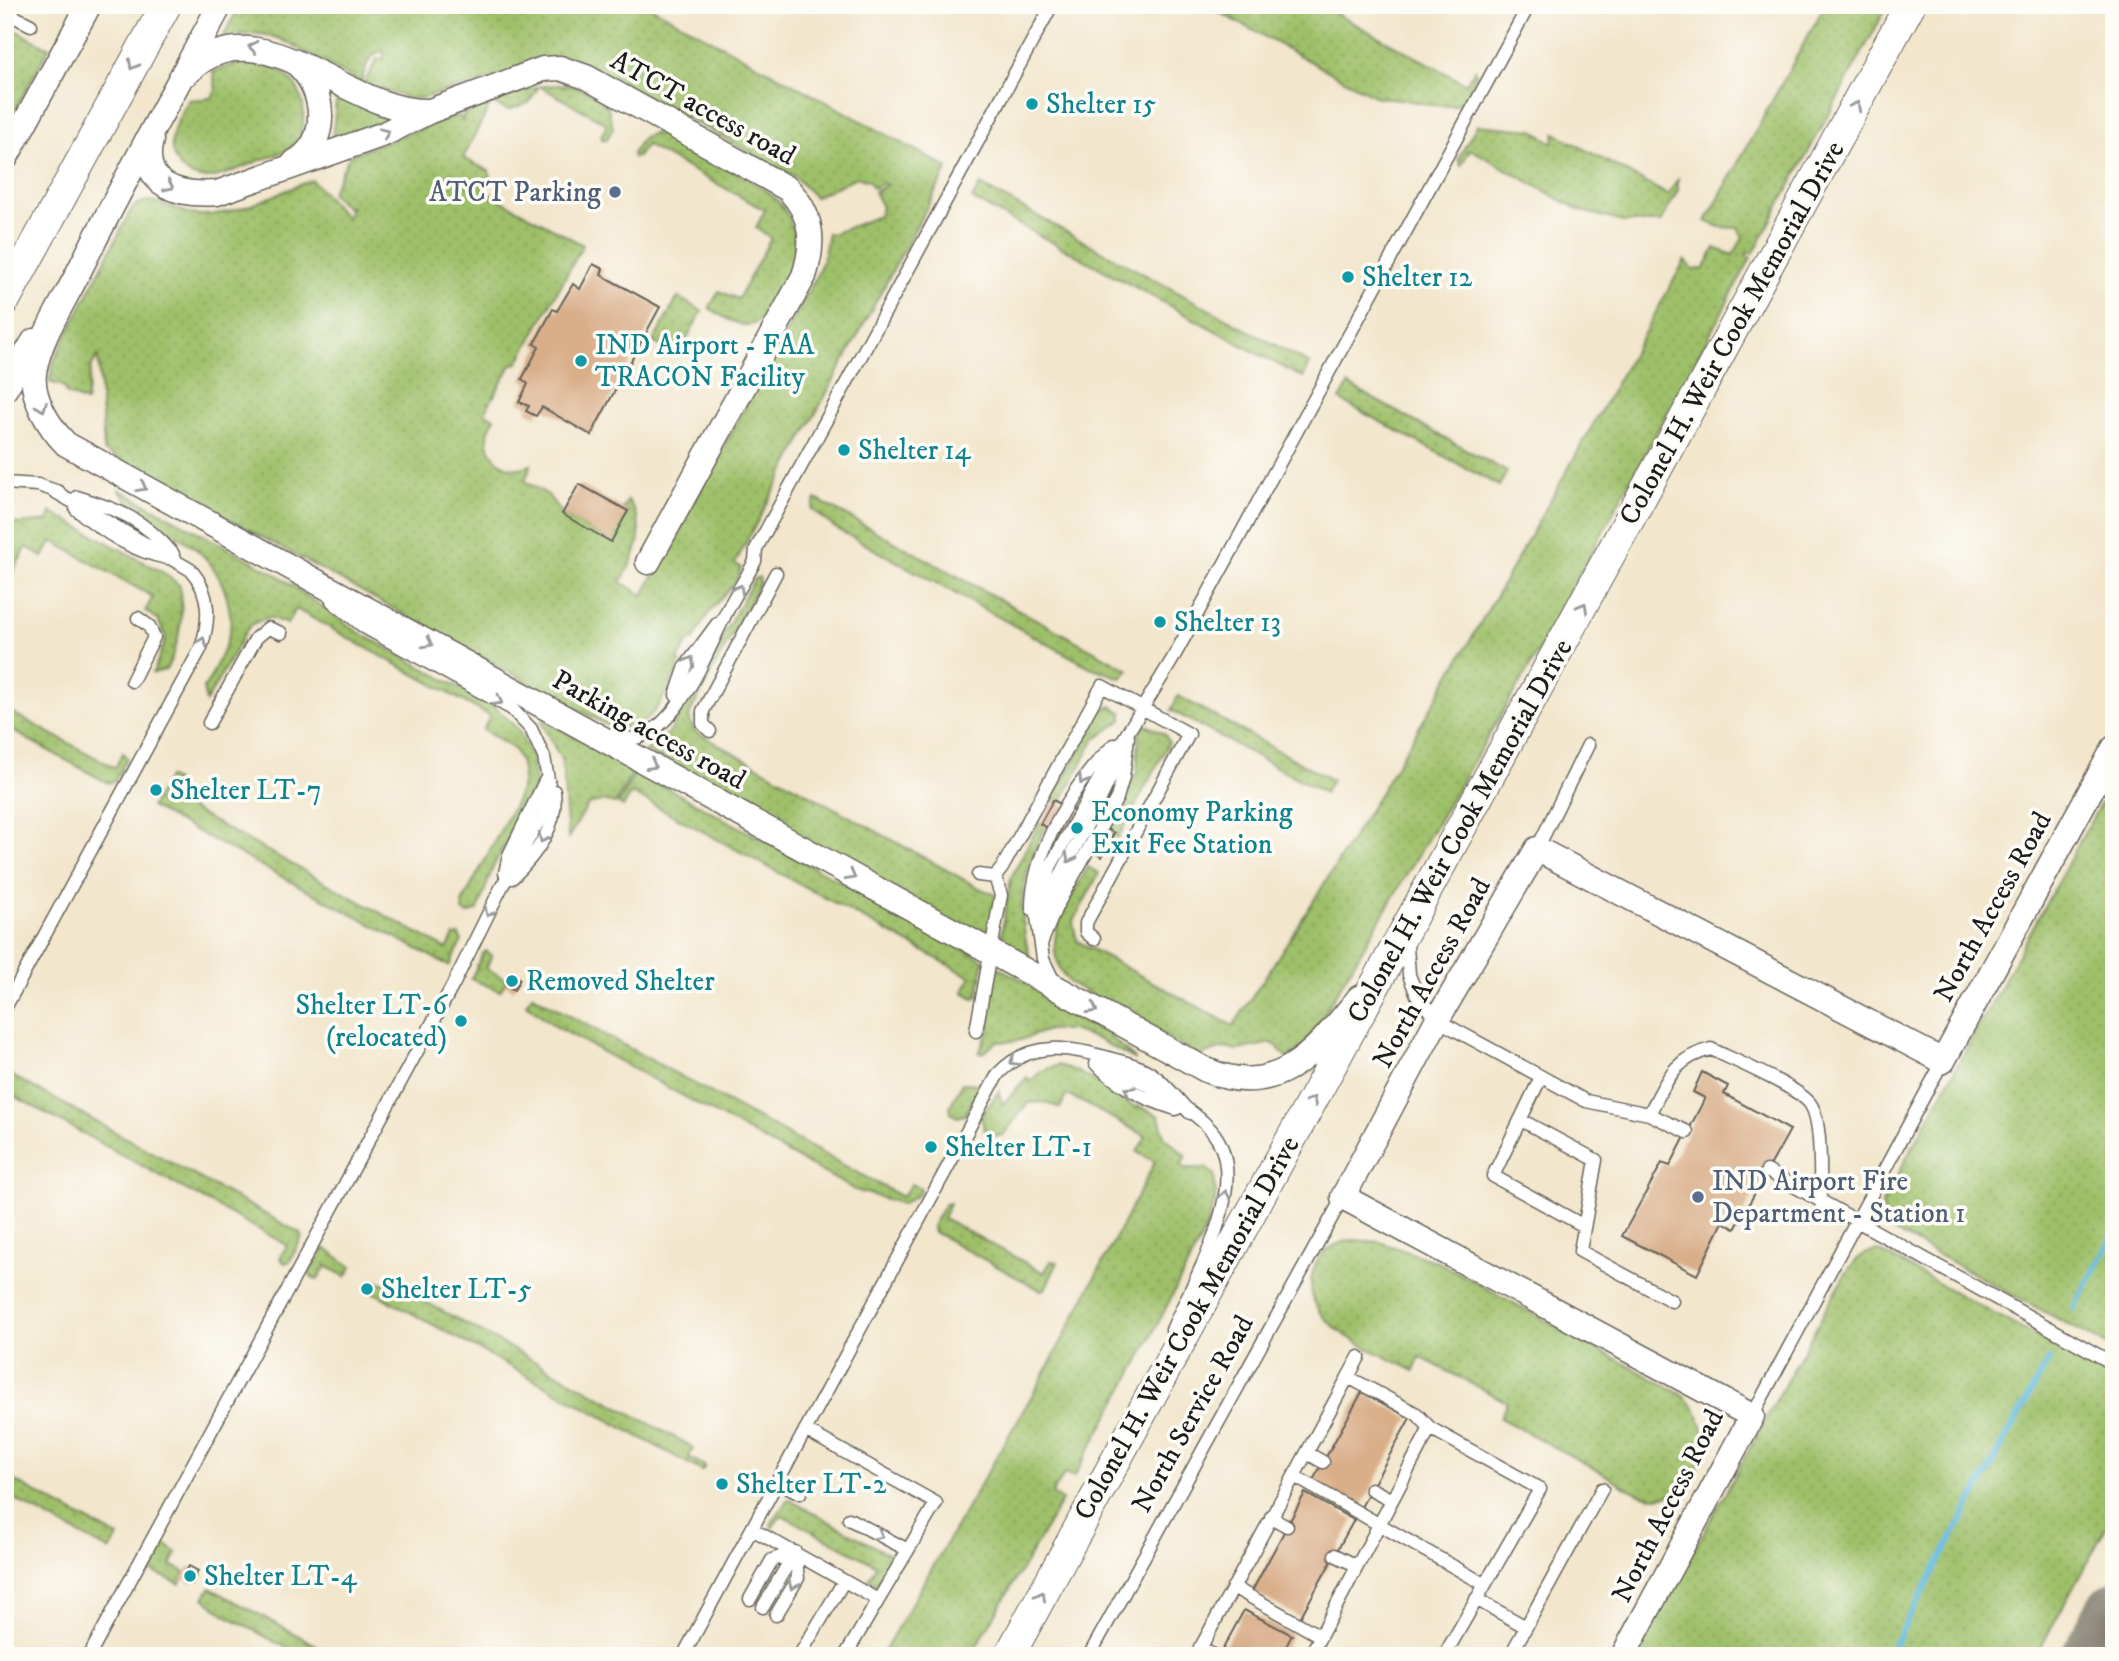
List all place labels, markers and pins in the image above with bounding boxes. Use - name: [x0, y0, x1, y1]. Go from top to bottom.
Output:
- place label: Shelter 15: [1046, 87, 1156, 122]
- marker: Shelter 15: [1024, 96, 1040, 112]
- place label: ATCT Parking: [429, 175, 601, 210]
- marker: ATCT Parking: [607, 184, 623, 200]
- place label: Shelter 12: [1362, 260, 1472, 295]
- marker: Shelter 12: [1340, 269, 1356, 285]
- place label: IND Airport - FAA TRACON Facility: [595, 328, 815, 395]
- marker: IND Airport - FAA TRACON Facility: [573, 353, 589, 369]
- place label: Shelter 14: [858, 433, 971, 468]
- marker: Shelter 14: [836, 442, 852, 458]
- place label: Shelter 13: [1174, 605, 1281, 640]
- marker: Shelter 13: [1152, 614, 1168, 630]
- place label: Shelter LT-7: [170, 773, 322, 808]
- marker: Shelter LT-7: [148, 782, 164, 798]
- place label: Economy Parking Exit Fee Station: [1091, 795, 1293, 862]
- marker: Economy Parking Exit Fee Station: [1069, 820, 1085, 836]
- place label: Removed Shelter: [526, 964, 715, 999]
- marker: Removed Shelter: [504, 973, 520, 989]
- place label: Shelter LT-6 (relocated): [296, 988, 448, 1055]
- marker: Shelter LT-6 (relocated): [453, 1013, 469, 1029]
- place label: Shelter LT-1: [945, 1130, 1092, 1165]
- marker: Shelter LT-1: [923, 1139, 939, 1155]
- place label: IND Airport Fire Department - Station 1: [1712, 1164, 1965, 1231]
- marker: IND Airport Fire Department - Station 1: [1690, 1189, 1706, 1205]
- place label: Shelter LT-5: [381, 1272, 532, 1307]
- marker: Shelter LT-5: [359, 1281, 375, 1297]
- place label: Shelter LT-2: [736, 1467, 887, 1502]
- marker: Shelter LT-2: [714, 1476, 730, 1492]
- place label: Shelter LT-4: [204, 1559, 358, 1594]
- marker: Shelter LT-4: [182, 1568, 198, 1584]

